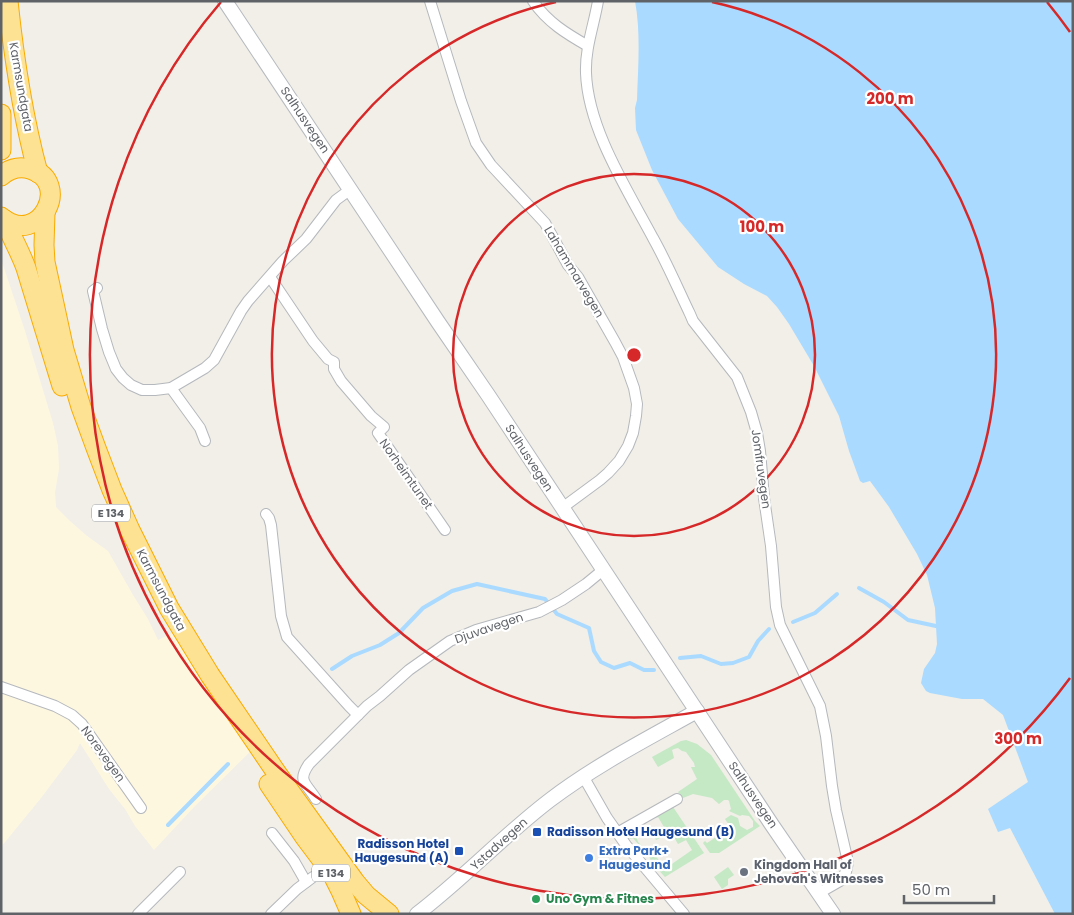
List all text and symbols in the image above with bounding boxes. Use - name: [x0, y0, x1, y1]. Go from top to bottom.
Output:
- street label: Karmsundgata: [5, 41, 38, 133]
- street label: Salhusvegen: [277, 83, 334, 156]
- text: 200 m: [866, 88, 914, 109]
- text: 100 m: [740, 216, 784, 237]
- street label: Lahammarvegen: [540, 223, 608, 321]
- centre of rings: [625, 346, 643, 364]
- street label: Salhusvegen: [501, 421, 558, 495]
- street label: Jomfruvegen: [748, 428, 775, 510]
- street label: Norheimtunet: [376, 435, 437, 512]
- road number: E 134: [92, 504, 130, 522]
- street label: Karmsundgata: [133, 546, 190, 634]
- street label: Djuvavegen: [452, 608, 525, 647]
- street label: Norevegen: [77, 722, 130, 785]
- text: 300 m: [994, 728, 1042, 749]
- street label: Salhusvegen: [725, 758, 782, 831]
- street label: Ystadvegen: [466, 813, 531, 874]
- place label: Radisson Hotel Haugesund (B): [547, 823, 735, 840]
- marker: Radisson Hotel Haugesund (B): [531, 826, 543, 838]
- place label: Radisson Hotel Haugesund (A): [355, 835, 449, 866]
- place label: Extra Park+ Haugesund: [599, 842, 671, 873]
- marker: Radisson Hotel Haugesund (A): [453, 845, 465, 857]
- marker: Extra Park+ Haugesund: [583, 852, 595, 864]
- place label: Kingdom Hall of Jehovah's Witnesses: [754, 856, 884, 887]
- road number: E 134: [312, 864, 350, 881]
- marker: Kingdom Hall of Jehovah's Witnesses: [738, 866, 750, 878]
- scale bar: [904, 872, 994, 904]
- text: 50 m: [912, 879, 950, 900]
- place label: Uno Gym & Fitnes: [546, 890, 654, 907]
- marker: Uno Gym & Fitnes: [530, 893, 542, 905]

